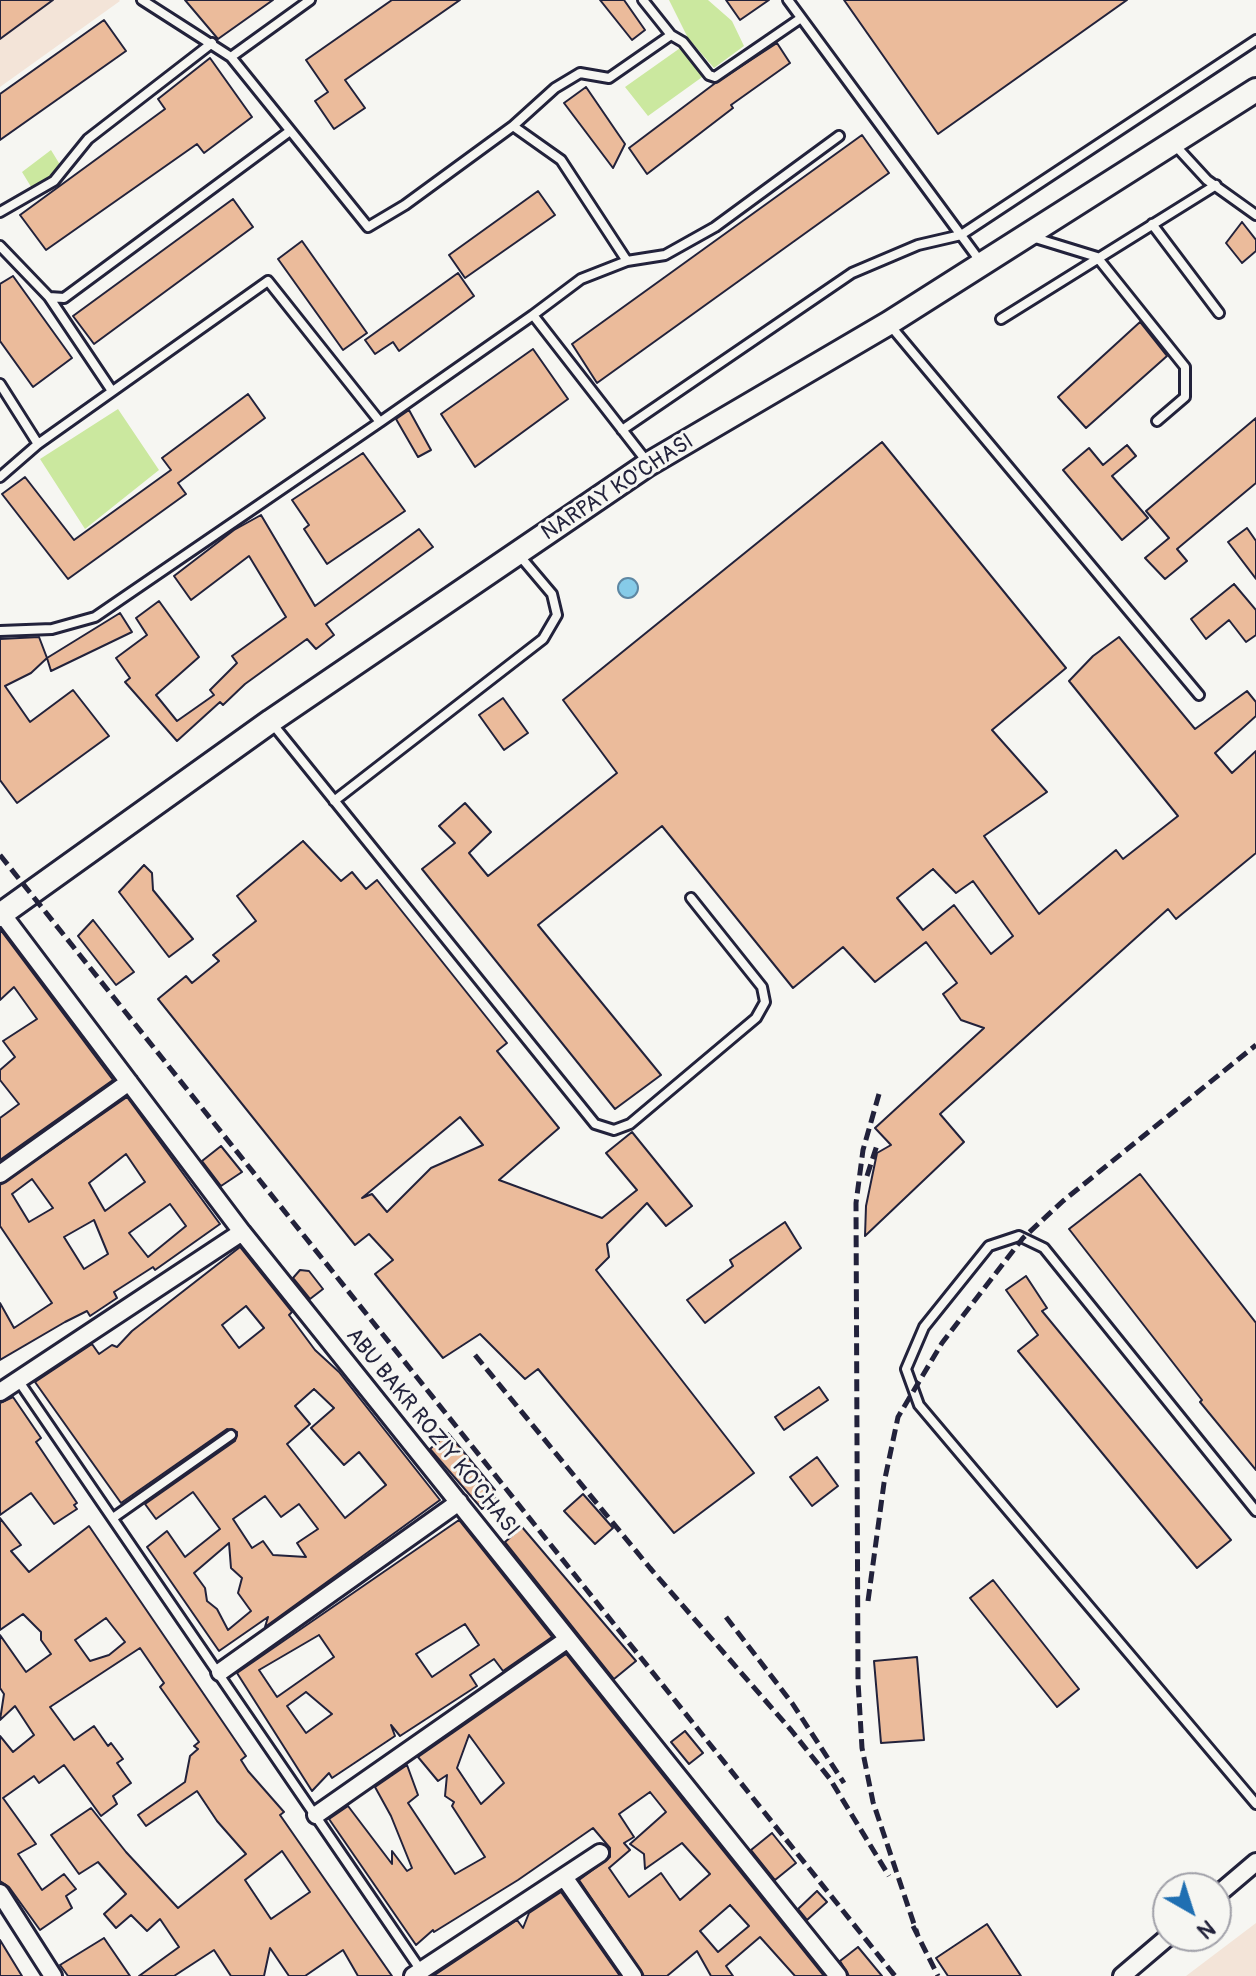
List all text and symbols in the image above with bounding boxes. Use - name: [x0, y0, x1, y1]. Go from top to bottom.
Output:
- street label: NARPAY KO'CHASI: [537, 429, 699, 547]
- street label: ABU BAKR ROZIY KO'CHASI: [340, 1323, 524, 1543]
- north arrow: [1152, 1872, 1232, 1952]
- text: N: [1191, 1914, 1220, 1945]

